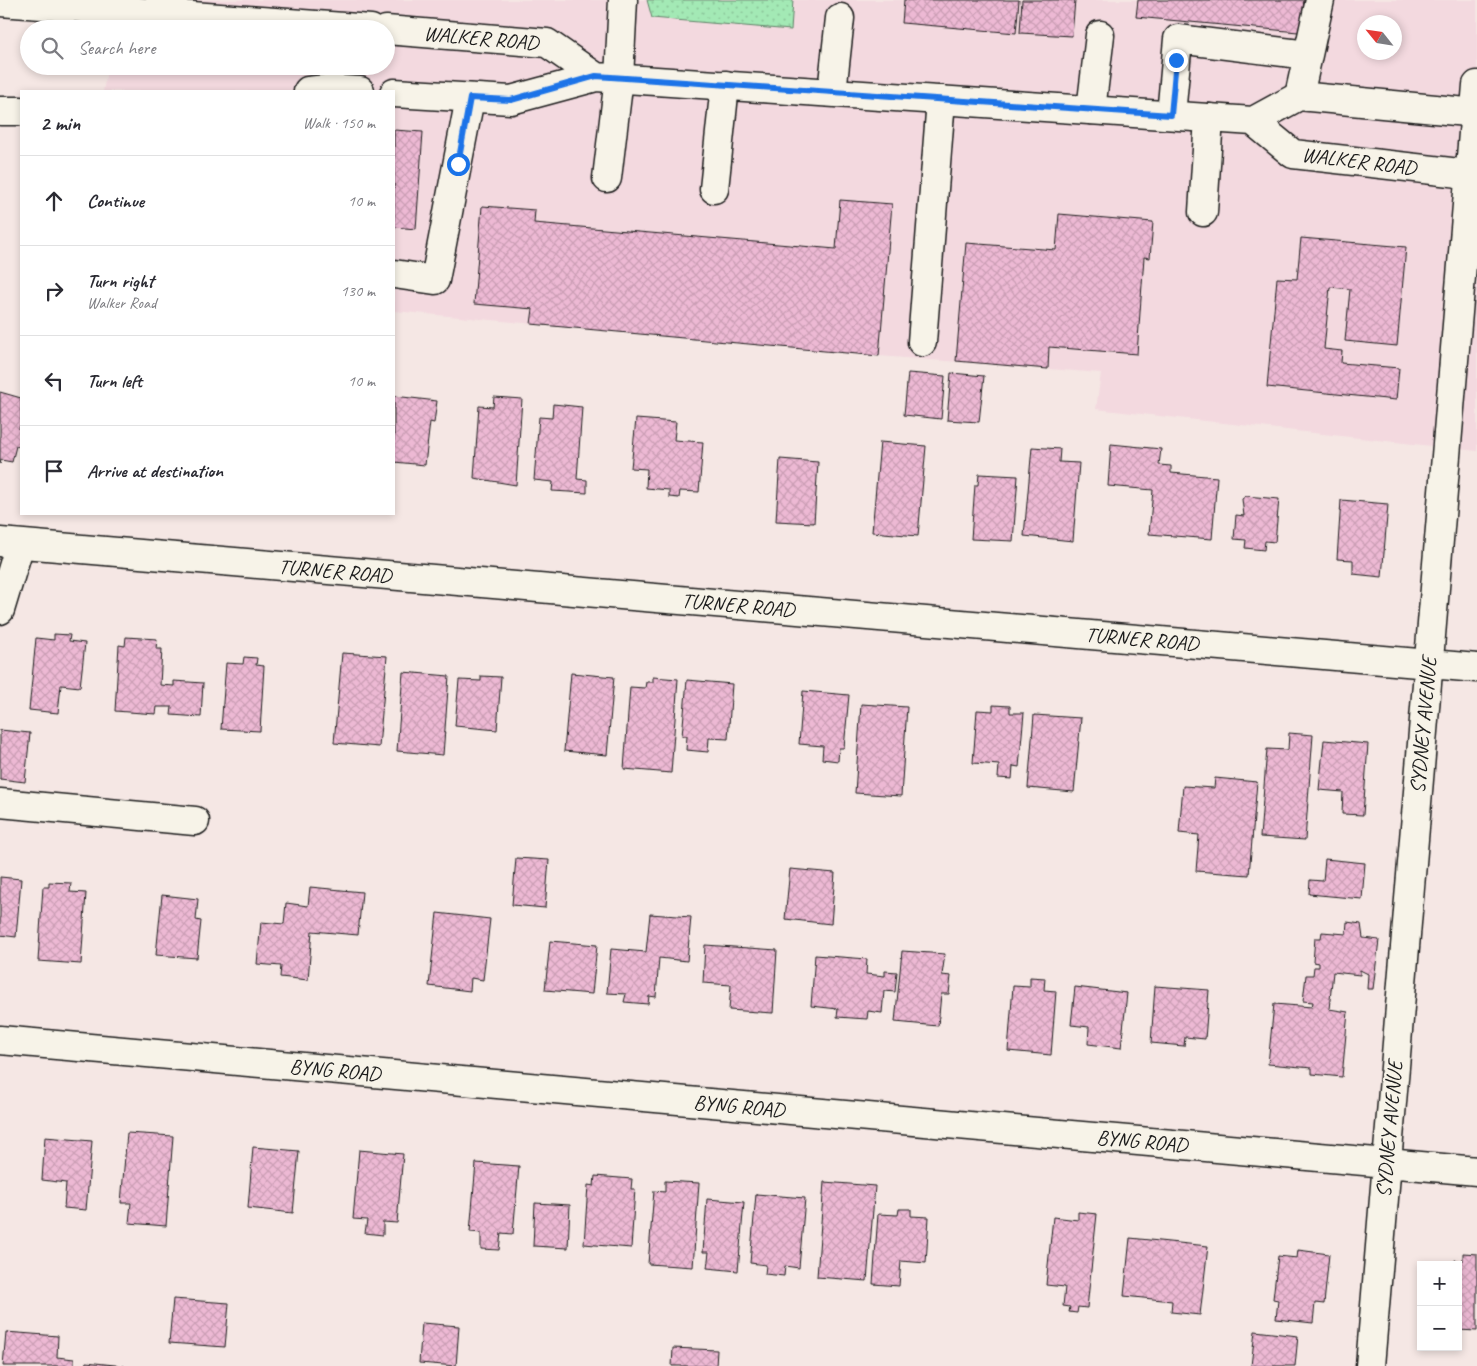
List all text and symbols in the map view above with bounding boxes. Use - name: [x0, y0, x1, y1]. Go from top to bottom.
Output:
- north arrow: [1357, 15, 1402, 60]
- search box: [20, 20, 395, 75]
- street label: WALKER ROAD: [423, 20, 541, 56]
- icon: search: [38, 34, 66, 62]
- text: Search here: [78, 36, 155, 60]
- route end: [1165, 49, 1188, 72]
- text: 2 min: [40, 110, 80, 136]
- text: Walk · 150 m: [303, 113, 375, 133]
- street label: WALKER ROAD: [1300, 141, 1419, 181]
- route start: [447, 153, 470, 176]
- icon: ahead: [40, 187, 68, 215]
- text: Continue: [87, 189, 144, 213]
- text: 10 m: [348, 191, 375, 211]
- text: Turn right: [87, 269, 154, 293]
- icon: right: [40, 277, 68, 305]
- text: 130 m: [341, 281, 375, 301]
- text: Walker Road: [87, 293, 156, 313]
- icon: left: [40, 367, 68, 395]
- text: Turn left: [87, 369, 142, 393]
- text: 10 m: [348, 371, 375, 391]
- icon: arrive: [40, 457, 68, 485]
- text: Arrive at destination: [87, 459, 223, 483]
- street label: TURNER ROAD: [278, 553, 394, 589]
- street label: TURNER ROAD: [681, 587, 797, 623]
- street label: TURNER ROAD: [1085, 621, 1201, 657]
- street label: SYDNEY AVENUE: [1404, 653, 1442, 794]
- street label: BYNG ROAD: [289, 1053, 383, 1087]
- street label: SYDNEY AVENUE: [1370, 1057, 1408, 1198]
- street label: BYNG ROAD: [693, 1089, 787, 1123]
- street label: BYNG ROAD: [1096, 1124, 1190, 1158]
- map controls: [1417, 1261, 1462, 1351]
- button: +: [1417, 1261, 1462, 1306]
- button: −: [1417, 1306, 1462, 1351]

